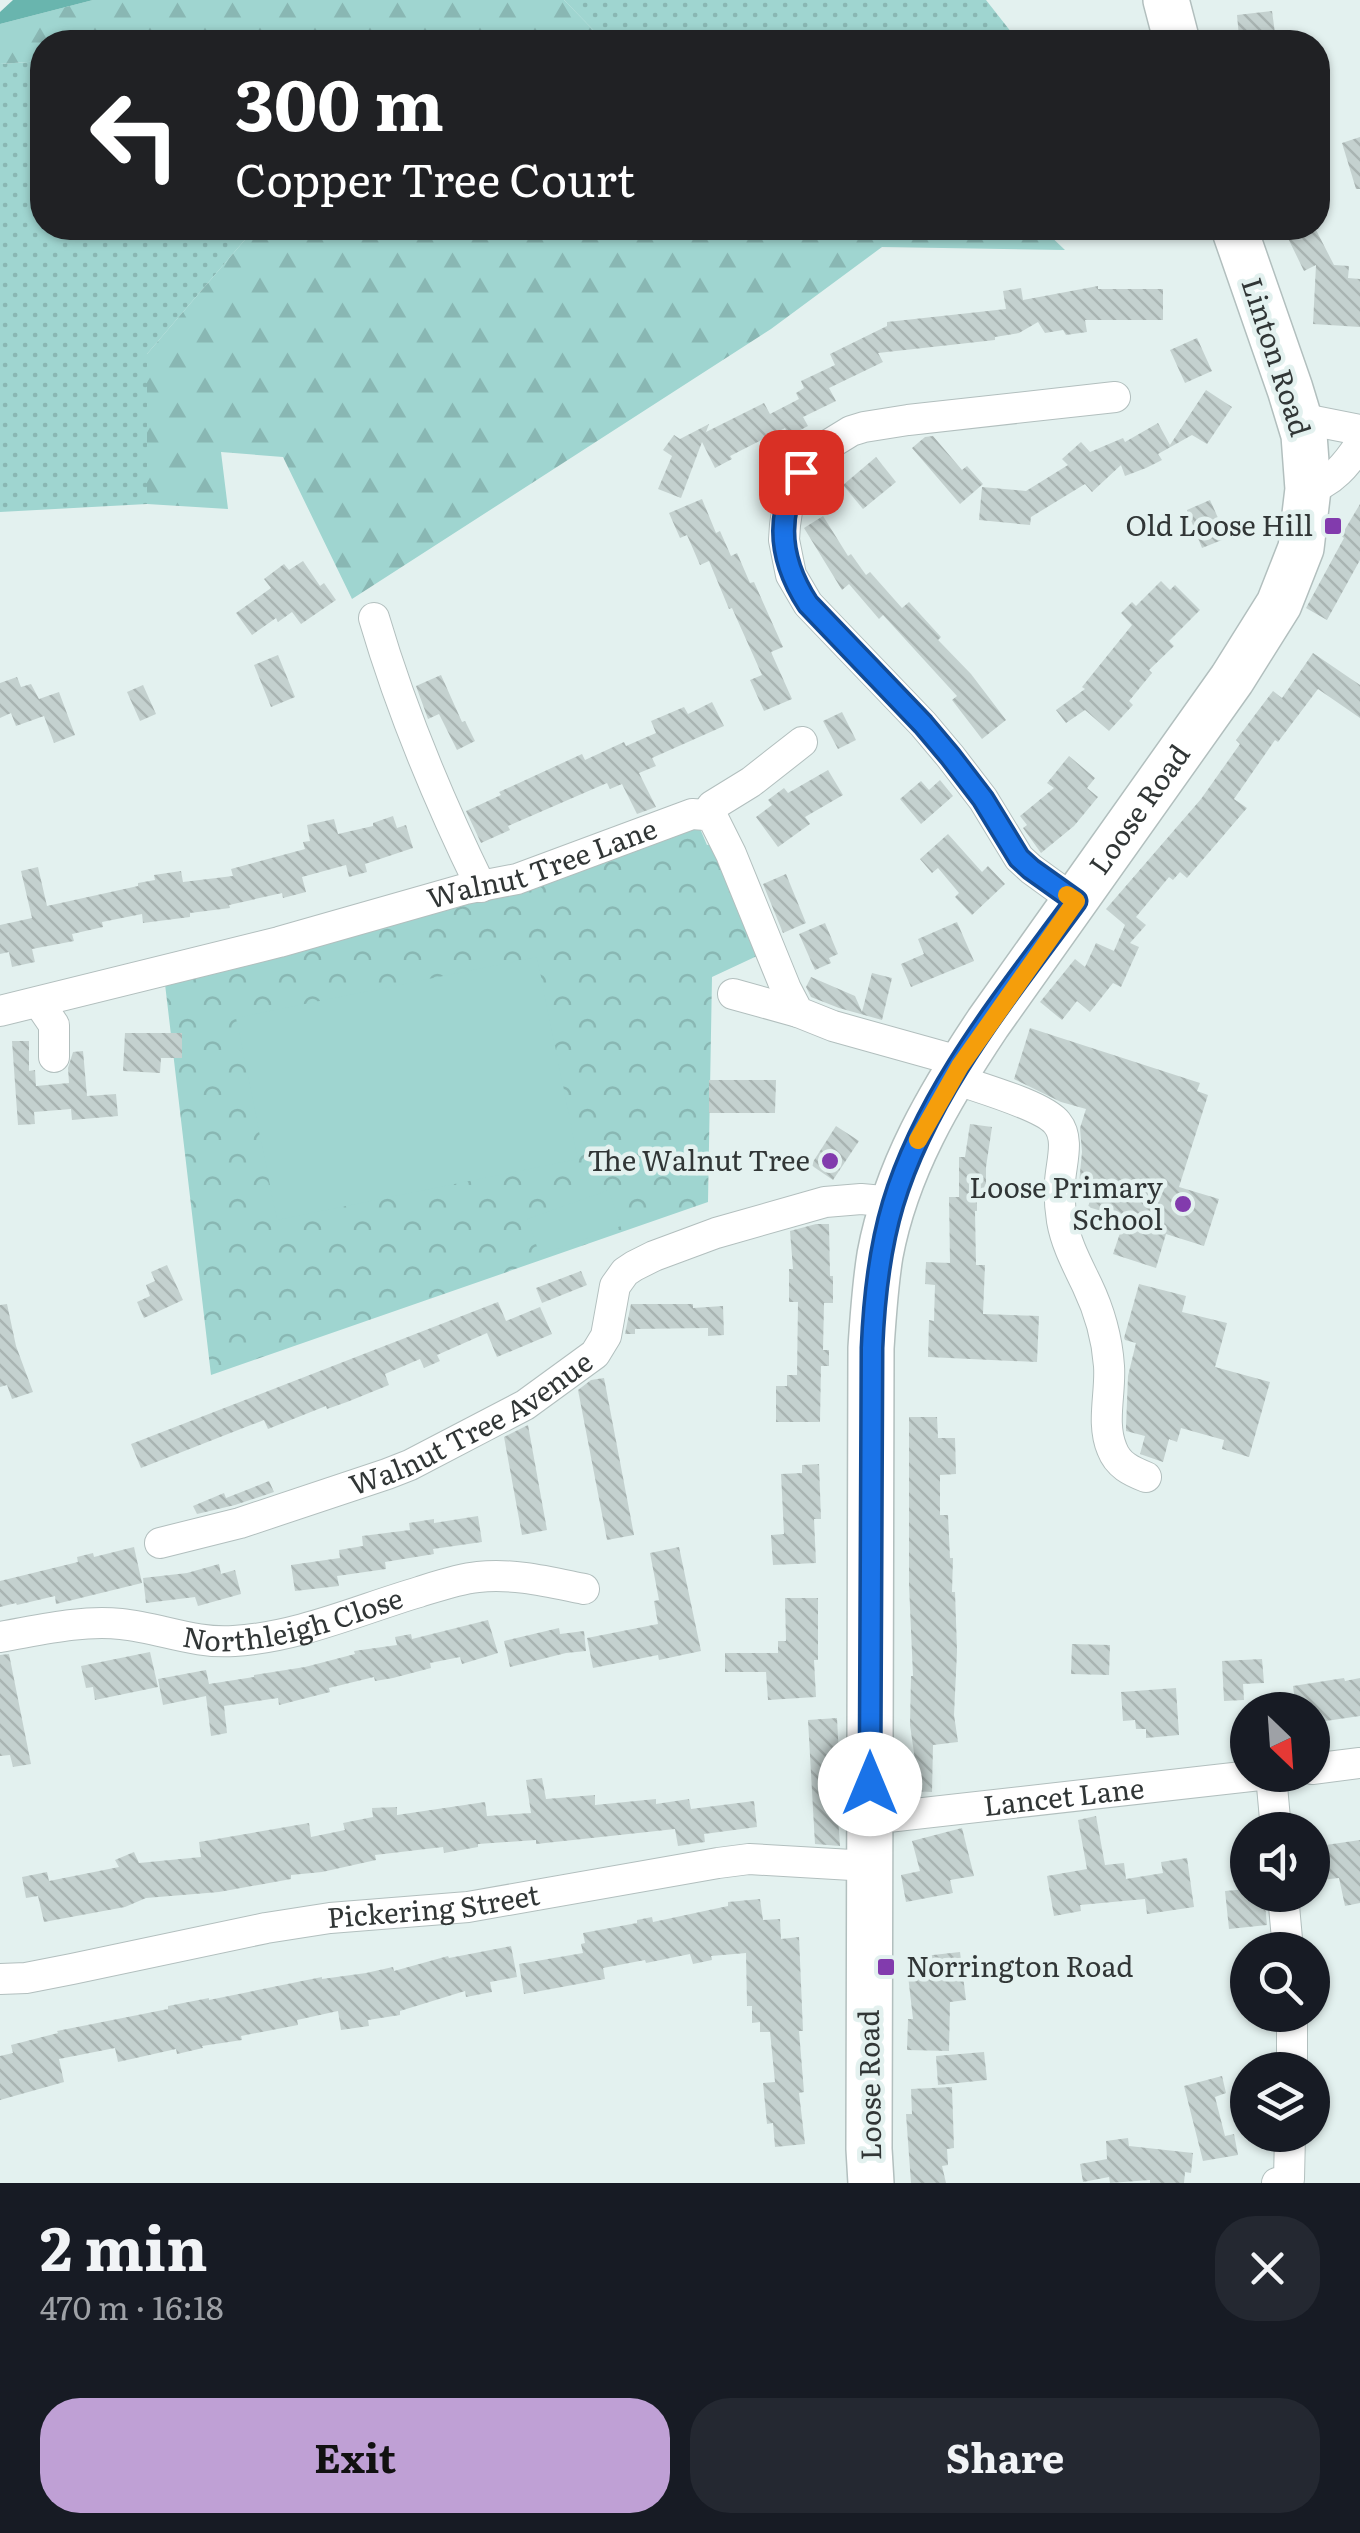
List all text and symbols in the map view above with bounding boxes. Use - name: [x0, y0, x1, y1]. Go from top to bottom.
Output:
- text: 300 m: [235, 49, 444, 153]
- icon: left: [70, 70, 200, 200]
- text: Copper Tree Court: [235, 144, 635, 211]
- street label: Linton Road: [1233, 272, 1323, 441]
- pin: [759, 430, 844, 515]
- icon: arrive: [774, 445, 829, 500]
- place label: Old Loose Hill: [1126, 503, 1313, 545]
- marker: Old Loose Hill: [1322, 515, 1344, 537]
- street label: Loose Road: [1077, 735, 1199, 882]
- street label: Walnut Tree Lane: [422, 806, 662, 918]
- place label: The Walnut Tree: [587, 1138, 810, 1180]
- marker: The Walnut Tree: [819, 1150, 841, 1172]
- place label: Loose Primary School: [969, 1165, 1164, 1239]
- marker: Loose Primary School: [1172, 1193, 1194, 1215]
- street label: Walnut Tree Avenue: [343, 1340, 600, 1504]
- street label: Northleigh Close: [180, 1575, 408, 1660]
- north arrow: [1230, 1692, 1330, 1792]
- map controls: [1230, 1692, 1330, 2152]
- position arrow: [818, 1732, 922, 1836]
- street label: Lancet Lane: [981, 1765, 1146, 1825]
- button: sound: [1230, 1812, 1330, 1912]
- street label: Pickering Street: [325, 1872, 543, 1937]
- button: search: [1230, 1932, 1330, 2032]
- place label: Norrington Road: [906, 1944, 1133, 1986]
- marker: Norrington Road: [875, 1956, 897, 1978]
- street label: Loose Road: [846, 2009, 890, 2161]
- button: layers: [1230, 2052, 1330, 2152]
- text: 2 min: [40, 2200, 208, 2289]
- button: close: [1215, 2216, 1320, 2321]
- text: 470 m · 16:18: [40, 2282, 224, 2330]
- button: Exit: [40, 2398, 670, 2513]
- button: Share: [690, 2398, 1320, 2513]

